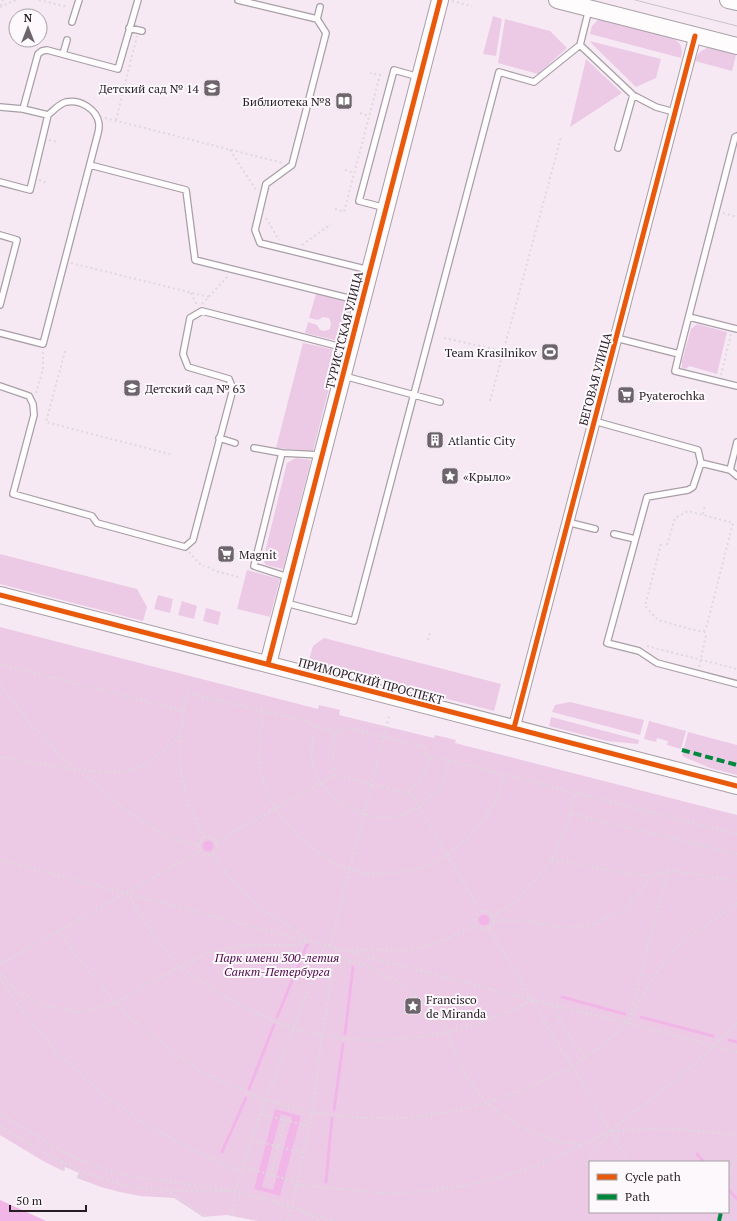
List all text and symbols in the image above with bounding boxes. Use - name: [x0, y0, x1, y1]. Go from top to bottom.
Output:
- north arrow: [8, 8, 48, 48]
- text: N: [24, 11, 33, 25]
- school or university icon: Детский сад № 14: [202, 78, 222, 98]
- place label: Детский сад № 14: [99, 81, 200, 96]
- library icon: Библиотека №8: [334, 91, 354, 111]
- place label: Библиотека №8: [243, 94, 331, 109]
- street label: ТУРИСТСКАЯ УЛИЦА: [322, 269, 366, 390]
- street label: БЕГОВАЯ УЛИЦА: [575, 330, 615, 427]
- sports icon: Team Krasilnikov: [540, 342, 560, 362]
- place label: Team Krasilnikov: [445, 345, 538, 360]
- school or university icon: Детский сад № 63: [122, 378, 142, 398]
- place label: Детский сад № 63: [145, 381, 245, 396]
- supermarket icon: Pyaterochka: [616, 385, 636, 405]
- place label: Pyaterochka: [639, 388, 705, 403]
- building icon: Atlantic City: [425, 430, 445, 450]
- place label: Atlantic City: [448, 433, 516, 448]
- place icon: «Крыло»: [440, 466, 460, 486]
- place label: «Крыло»: [463, 469, 511, 484]
- supermarket icon: Magnit: [216, 544, 236, 564]
- place label: Magnit: [239, 547, 278, 562]
- street label: ПРИМОРСКИЙ ПРОСПЕКТ: [297, 654, 446, 708]
- park label: Парк имени 300-летия Санкт-Петербурга: [214, 950, 339, 979]
- place label: Francisco de Miranda: [426, 992, 486, 1021]
- place icon: Francisco de Miranda: [403, 996, 423, 1016]
- legend: [589, 1161, 729, 1213]
- text: Cycle path: [625, 1169, 681, 1184]
- scale bar: [10, 1187, 86, 1213]
- text: Path: [625, 1189, 650, 1204]
- text: 50 m: [16, 1193, 43, 1208]

